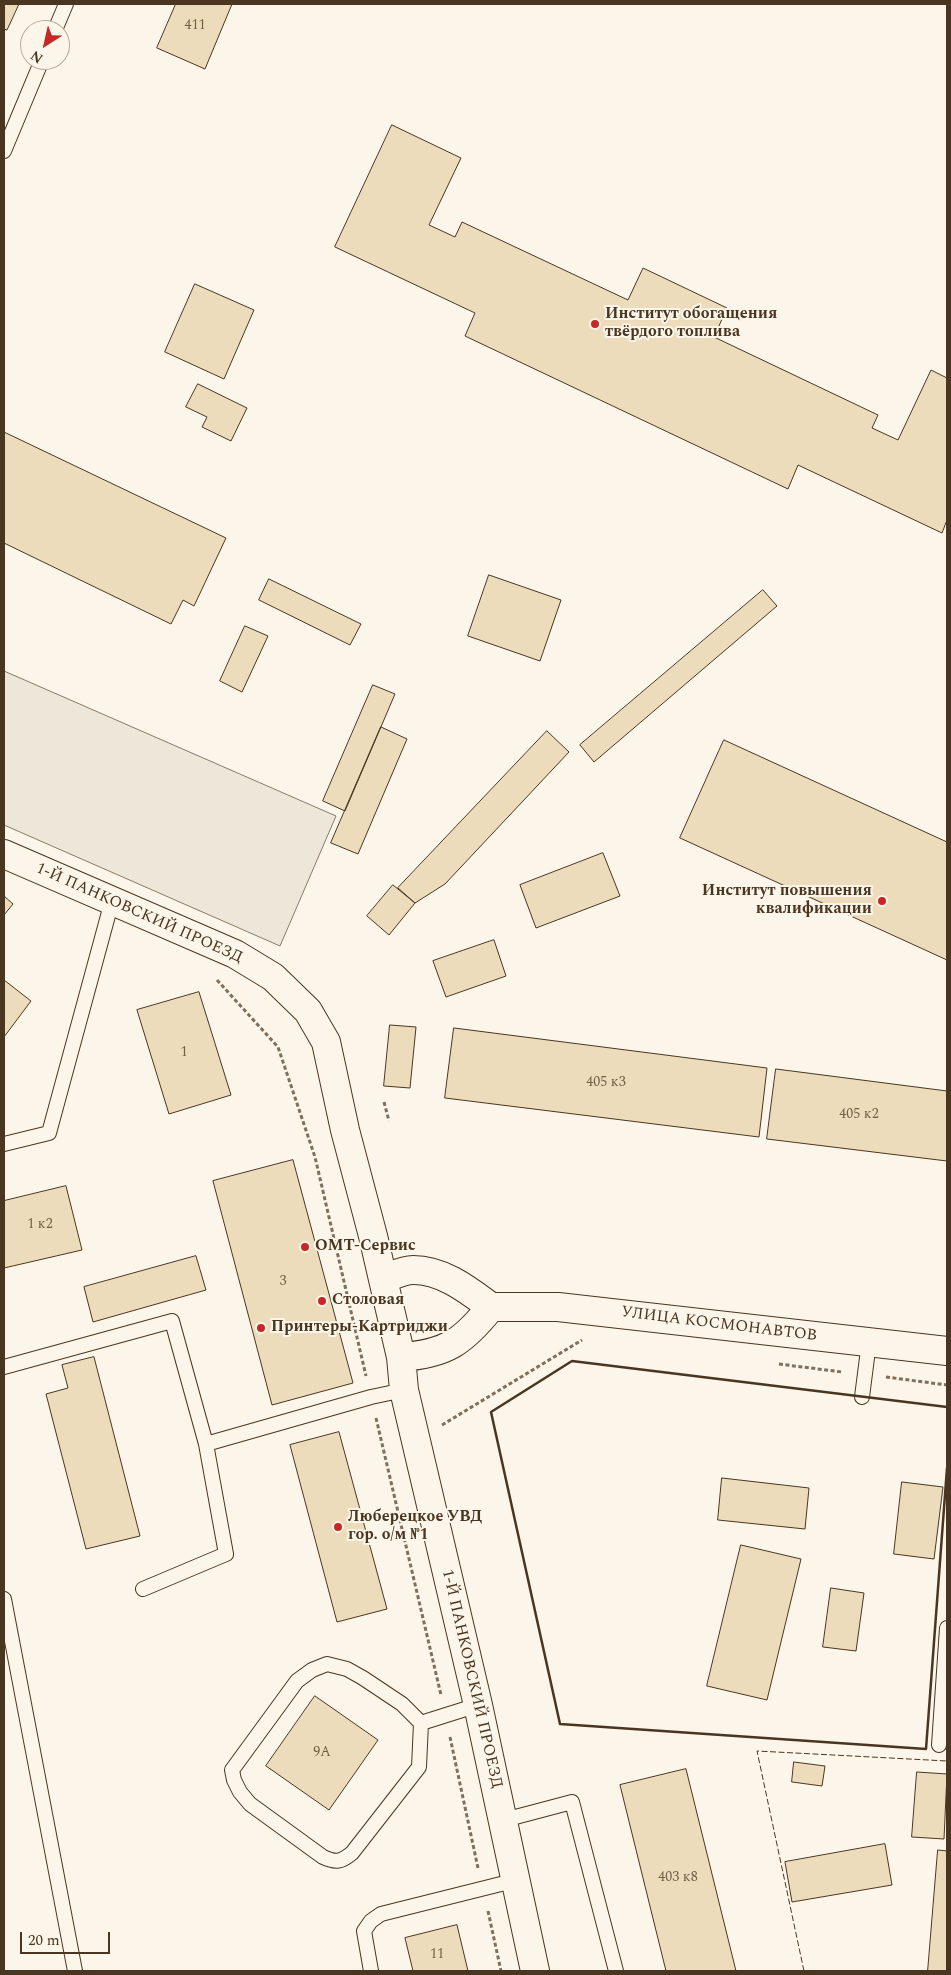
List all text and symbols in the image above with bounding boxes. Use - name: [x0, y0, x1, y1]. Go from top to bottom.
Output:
- house number: 411: [185, 18, 205, 34]
- north arrow: [20, 20, 70, 70]
- text: N: [26, 45, 47, 69]
- place label: Институт обогащения твёрдого топлива: [605, 305, 777, 343]
- marker: Институт обогащения твёрдого топлива: [589, 318, 601, 330]
- street label: 1-Й ПАНКОВСКИЙ ПРОЕЗД: [33, 860, 245, 968]
- place label: Институт повышения квалификации: [702, 882, 872, 920]
- marker: Институт повышения квалификации: [876, 895, 888, 907]
- house number: 1: [181, 1045, 187, 1061]
- house number: 405 к3: [586, 1075, 626, 1091]
- house number: 405 к2: [839, 1107, 879, 1123]
- house number: 1 к2: [27, 1217, 53, 1233]
- place label: ОМТ-Сервис: [315, 1237, 416, 1257]
- marker: ОМТ-Сервис: [299, 1241, 311, 1253]
- house number: 3: [280, 1274, 286, 1290]
- place label: Столовая: [332, 1291, 404, 1311]
- marker: Столовая: [316, 1295, 328, 1307]
- street label: УЛИЦА КОСМОНАВТОВ: [620, 1303, 818, 1347]
- place label: Принтеры-Картриджи: [271, 1318, 448, 1338]
- marker: Принтеры-Картриджи: [255, 1322, 267, 1334]
- place label: Люберецкое УВД гор. о/м №1: [348, 1508, 482, 1546]
- marker: Люберецкое УВД гор. о/м №1: [332, 1521, 344, 1533]
- street label: 1-Й ПАНКОВСКИЙ ПРОЕЗД: [436, 1568, 506, 1790]
- house number: 9А: [313, 1745, 331, 1761]
- house number: 403 к8: [658, 1870, 698, 1886]
- scale bar: [22, 1922, 112, 1954]
- text: 20 m: [28, 1929, 60, 1952]
- house number: 11: [430, 1947, 444, 1963]

